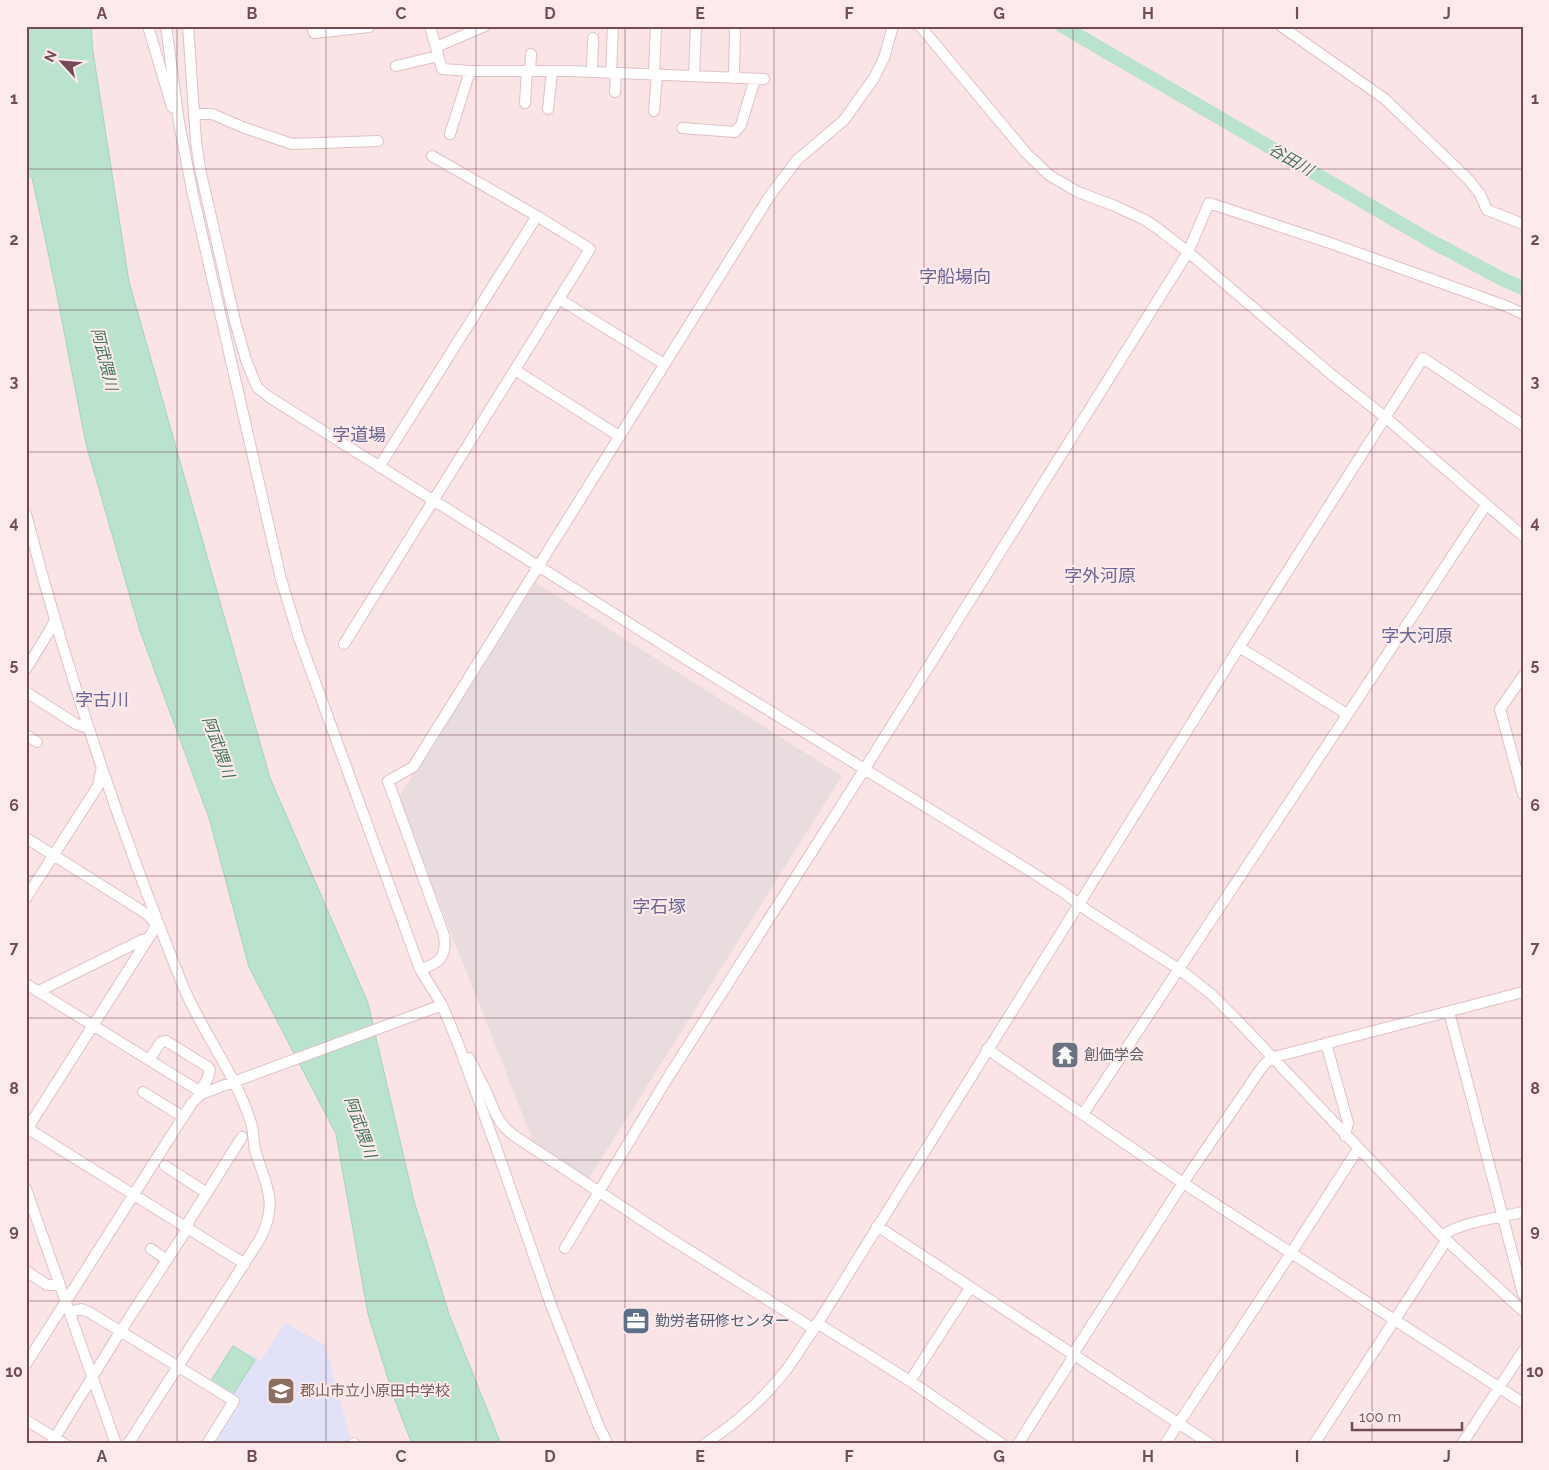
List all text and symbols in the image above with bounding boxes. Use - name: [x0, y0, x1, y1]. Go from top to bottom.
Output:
- text: A: [97, 4, 108, 23]
- text: B: [247, 4, 258, 23]
- text: C: [396, 4, 407, 23]
- text: D: [544, 4, 556, 23]
- text: E: [695, 4, 705, 23]
- text: F: [844, 4, 854, 23]
- text: G: [993, 4, 1005, 23]
- text: H: [1142, 4, 1154, 23]
- text: I: [1295, 4, 1299, 23]
- text: J: [1443, 4, 1451, 23]
- north arrow: [38, 38, 88, 88]
- text: N: [41, 48, 60, 65]
- text: 1: [10, 89, 18, 108]
- text: 1: [1531, 89, 1539, 108]
- water label: 谷田川: [1265, 139, 1318, 181]
- text: 2: [9, 230, 19, 249]
- text: 2: [1530, 230, 1540, 249]
- district label: 字船場向: [919, 266, 991, 287]
- water label: 阿武隈川: [88, 326, 122, 394]
- text: 3: [10, 372, 19, 391]
- text: 3: [1531, 372, 1540, 391]
- district label: 字道場: [332, 424, 386, 445]
- text: 4: [9, 513, 19, 532]
- text: 4: [1530, 513, 1540, 532]
- district label: 字外河原: [1064, 565, 1136, 586]
- district label: 字大河原: [1381, 625, 1453, 646]
- text: 5: [10, 655, 19, 674]
- text: 5: [1531, 655, 1540, 674]
- district label: 字古川: [75, 689, 129, 710]
- water label: 阿武隈川: [199, 714, 239, 782]
- text: 6: [9, 796, 19, 815]
- text: 6: [1530, 796, 1540, 815]
- district label: 字石塚: [632, 896, 686, 917]
- text: 7: [10, 938, 19, 957]
- text: 7: [1531, 938, 1540, 957]
- temple icon: 創価学会: [1050, 1040, 1080, 1070]
- place label: 創価学会: [1084, 1046, 1144, 1064]
- text: 8: [9, 1079, 19, 1098]
- text: 8: [1530, 1079, 1540, 1098]
- water label: 阿武隈川: [341, 1094, 381, 1162]
- text: 9: [9, 1221, 19, 1240]
- text: 9: [1530, 1221, 1540, 1240]
- office icon: 勤労者研修センター: [621, 1306, 651, 1336]
- place label: 勤労者研修センター: [655, 1312, 790, 1330]
- text: 10: [5, 1362, 23, 1381]
- text: 10: [1526, 1362, 1544, 1381]
- school or university icon: 郡山市立小原田中学校: [266, 1376, 296, 1406]
- place label: 郡山市立小原田中学校: [300, 1382, 450, 1400]
- scale bar: [1352, 1400, 1462, 1432]
- text: 100 m: [1359, 1408, 1401, 1426]
- text: A: [97, 1447, 108, 1466]
- text: B: [247, 1447, 258, 1466]
- text: C: [396, 1447, 407, 1466]
- text: D: [544, 1447, 556, 1466]
- text: E: [695, 1447, 705, 1466]
- text: F: [844, 1447, 854, 1466]
- text: G: [993, 1447, 1005, 1466]
- text: H: [1142, 1447, 1154, 1466]
- text: I: [1295, 1447, 1299, 1466]
- text: J: [1443, 1447, 1451, 1466]

